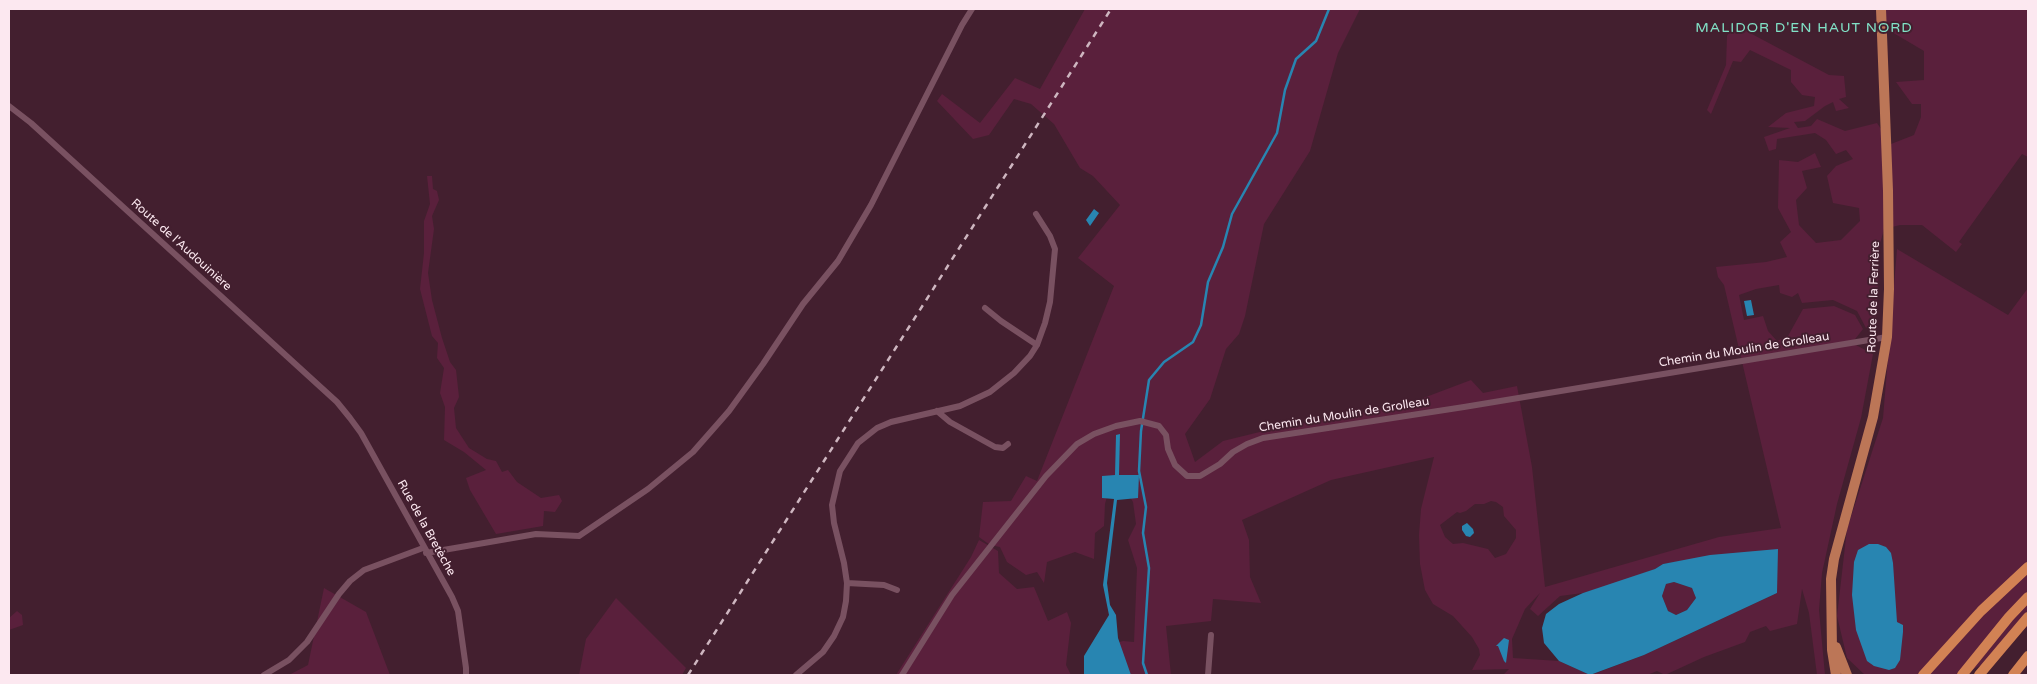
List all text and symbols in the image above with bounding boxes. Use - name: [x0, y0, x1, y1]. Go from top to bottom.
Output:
- district label: MALIDOR D'EN HAUT NORD: [1692, 20, 1916, 36]
- street label: Route de l'Audouinière: [128, 196, 234, 294]
- street label: Route de la Ferrière: [1865, 241, 1883, 353]
- street label: Chemin du Moulin de Grolleau: [1658, 329, 1830, 371]
- street label: Chemin du Moulin de Grolleau: [1258, 394, 1430, 436]
- street label: Rue de la Bretèche: [394, 478, 458, 578]

